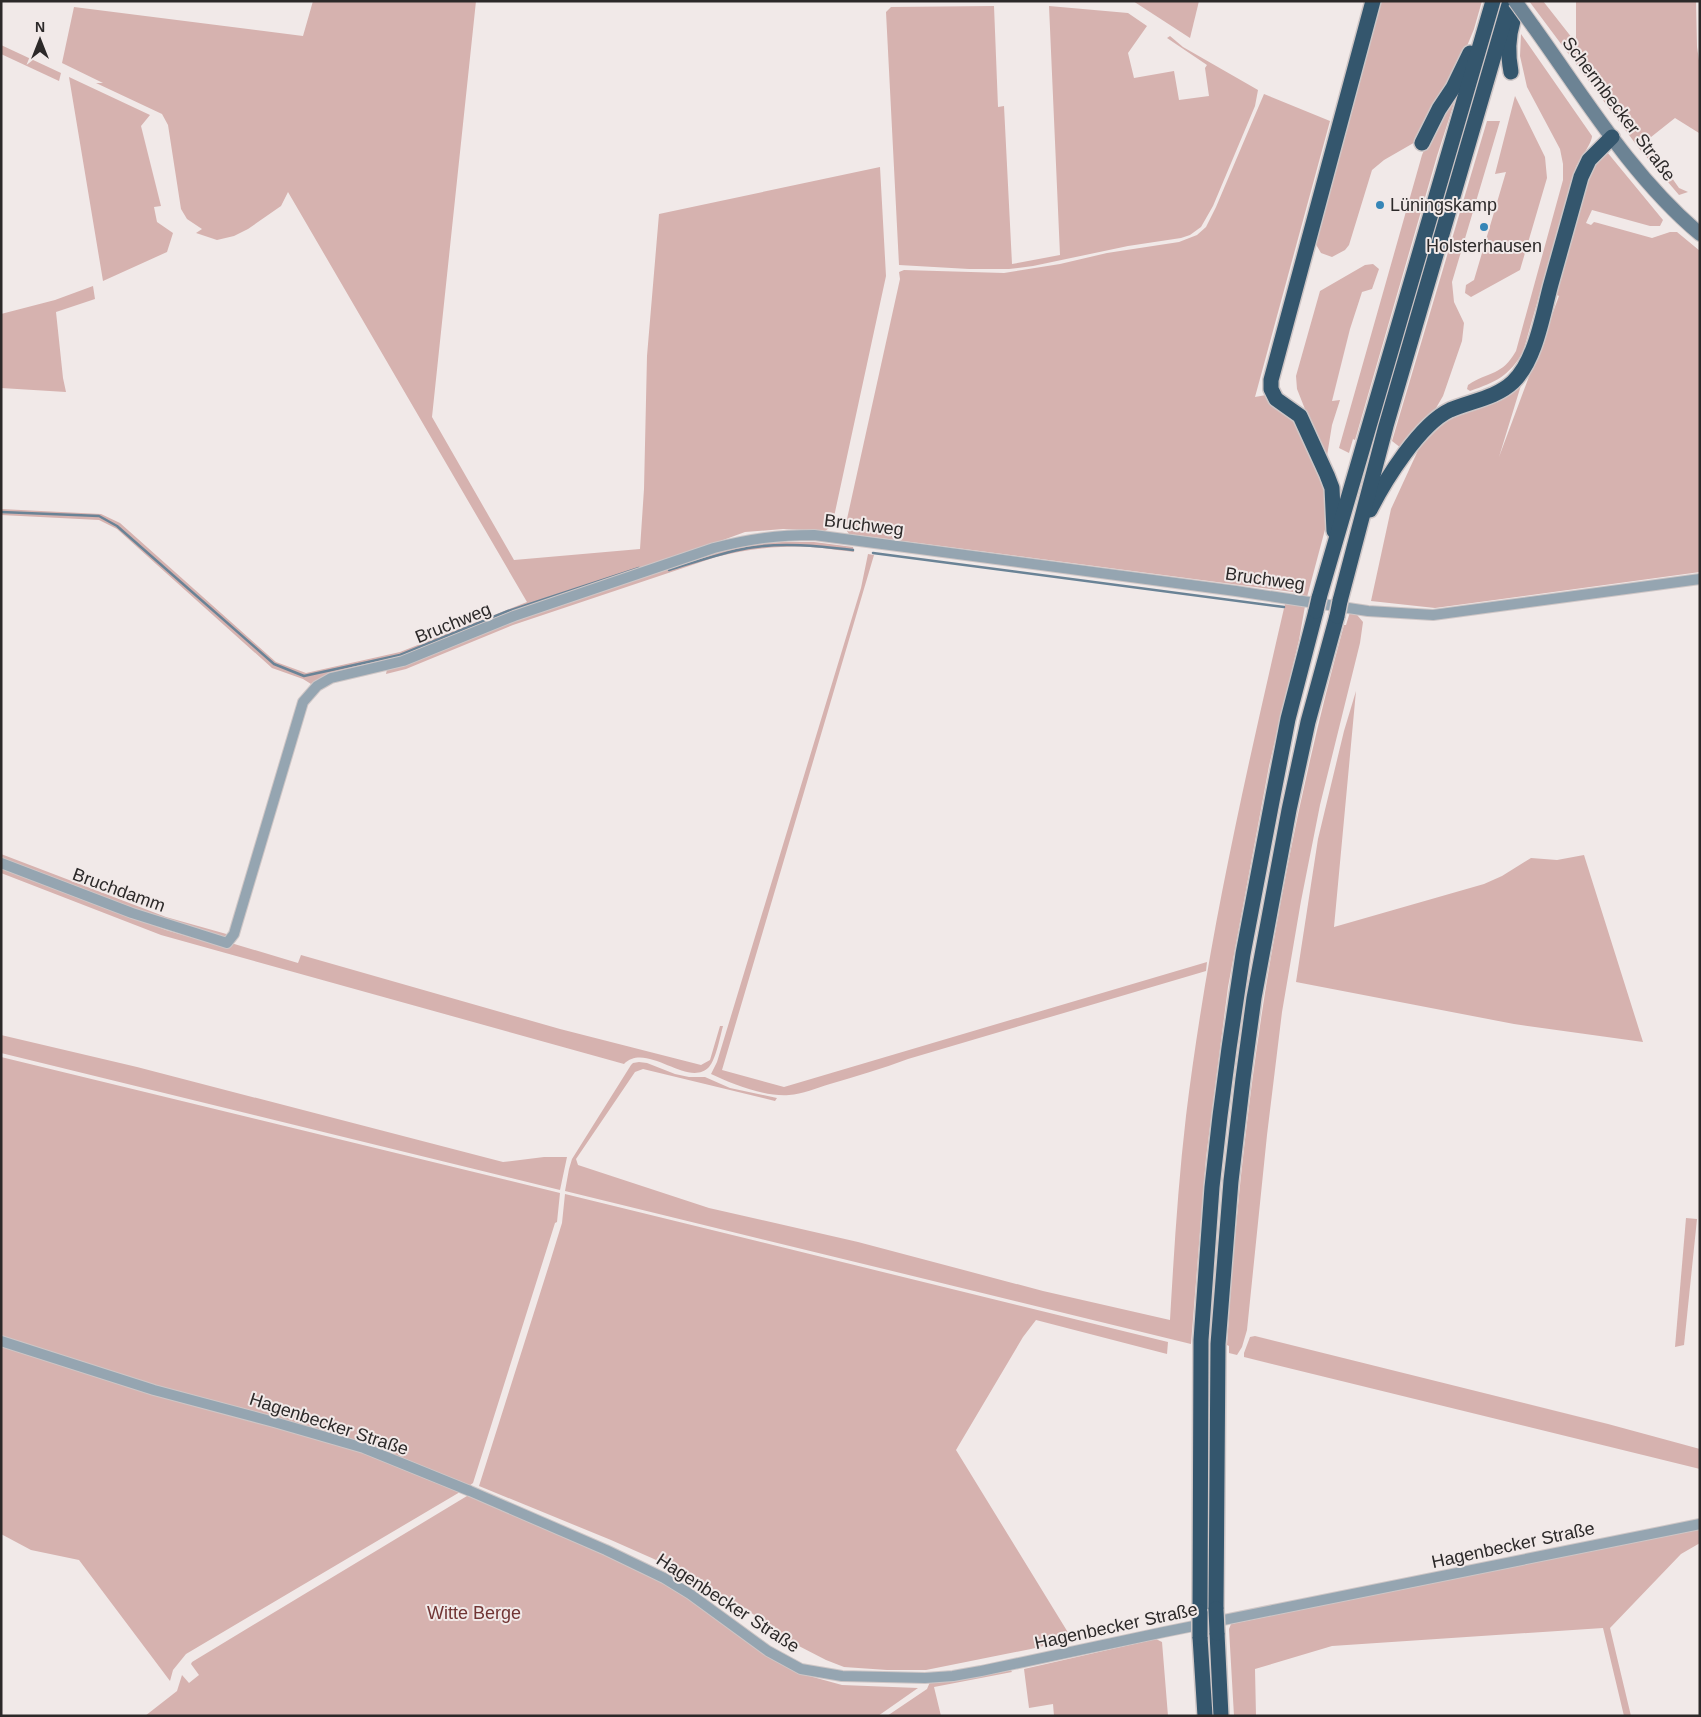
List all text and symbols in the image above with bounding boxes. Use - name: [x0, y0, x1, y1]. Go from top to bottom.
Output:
- north arrow: [15, 15, 65, 65]
- text: N: [35, 19, 45, 35]
- street label: Schermbecker Straße: [1558, 33, 1680, 185]
- place label: Lüningskamp: [1390, 195, 1497, 215]
- marker: Lüningskamp: [1374, 199, 1386, 211]
- marker: Holsterhausen: [1478, 221, 1490, 233]
- place label: Holsterhausen: [1426, 236, 1542, 256]
- street label: Bruchweg: [823, 510, 905, 540]
- street label: Bruchweg: [1224, 564, 1306, 594]
- street label: Bruchweg: [412, 599, 494, 647]
- street label: Bruchdamm: [70, 864, 168, 916]
- street label: Hagenbecker Straße: [247, 1389, 411, 1459]
- street label: Hagenbecker Straße: [1430, 1518, 1596, 1572]
- street label: Hagenbecker Straße: [653, 1549, 803, 1657]
- street label: Hagenbecker Straße: [1033, 1599, 1199, 1653]
- park label: Witte Berge: [427, 1603, 521, 1623]

